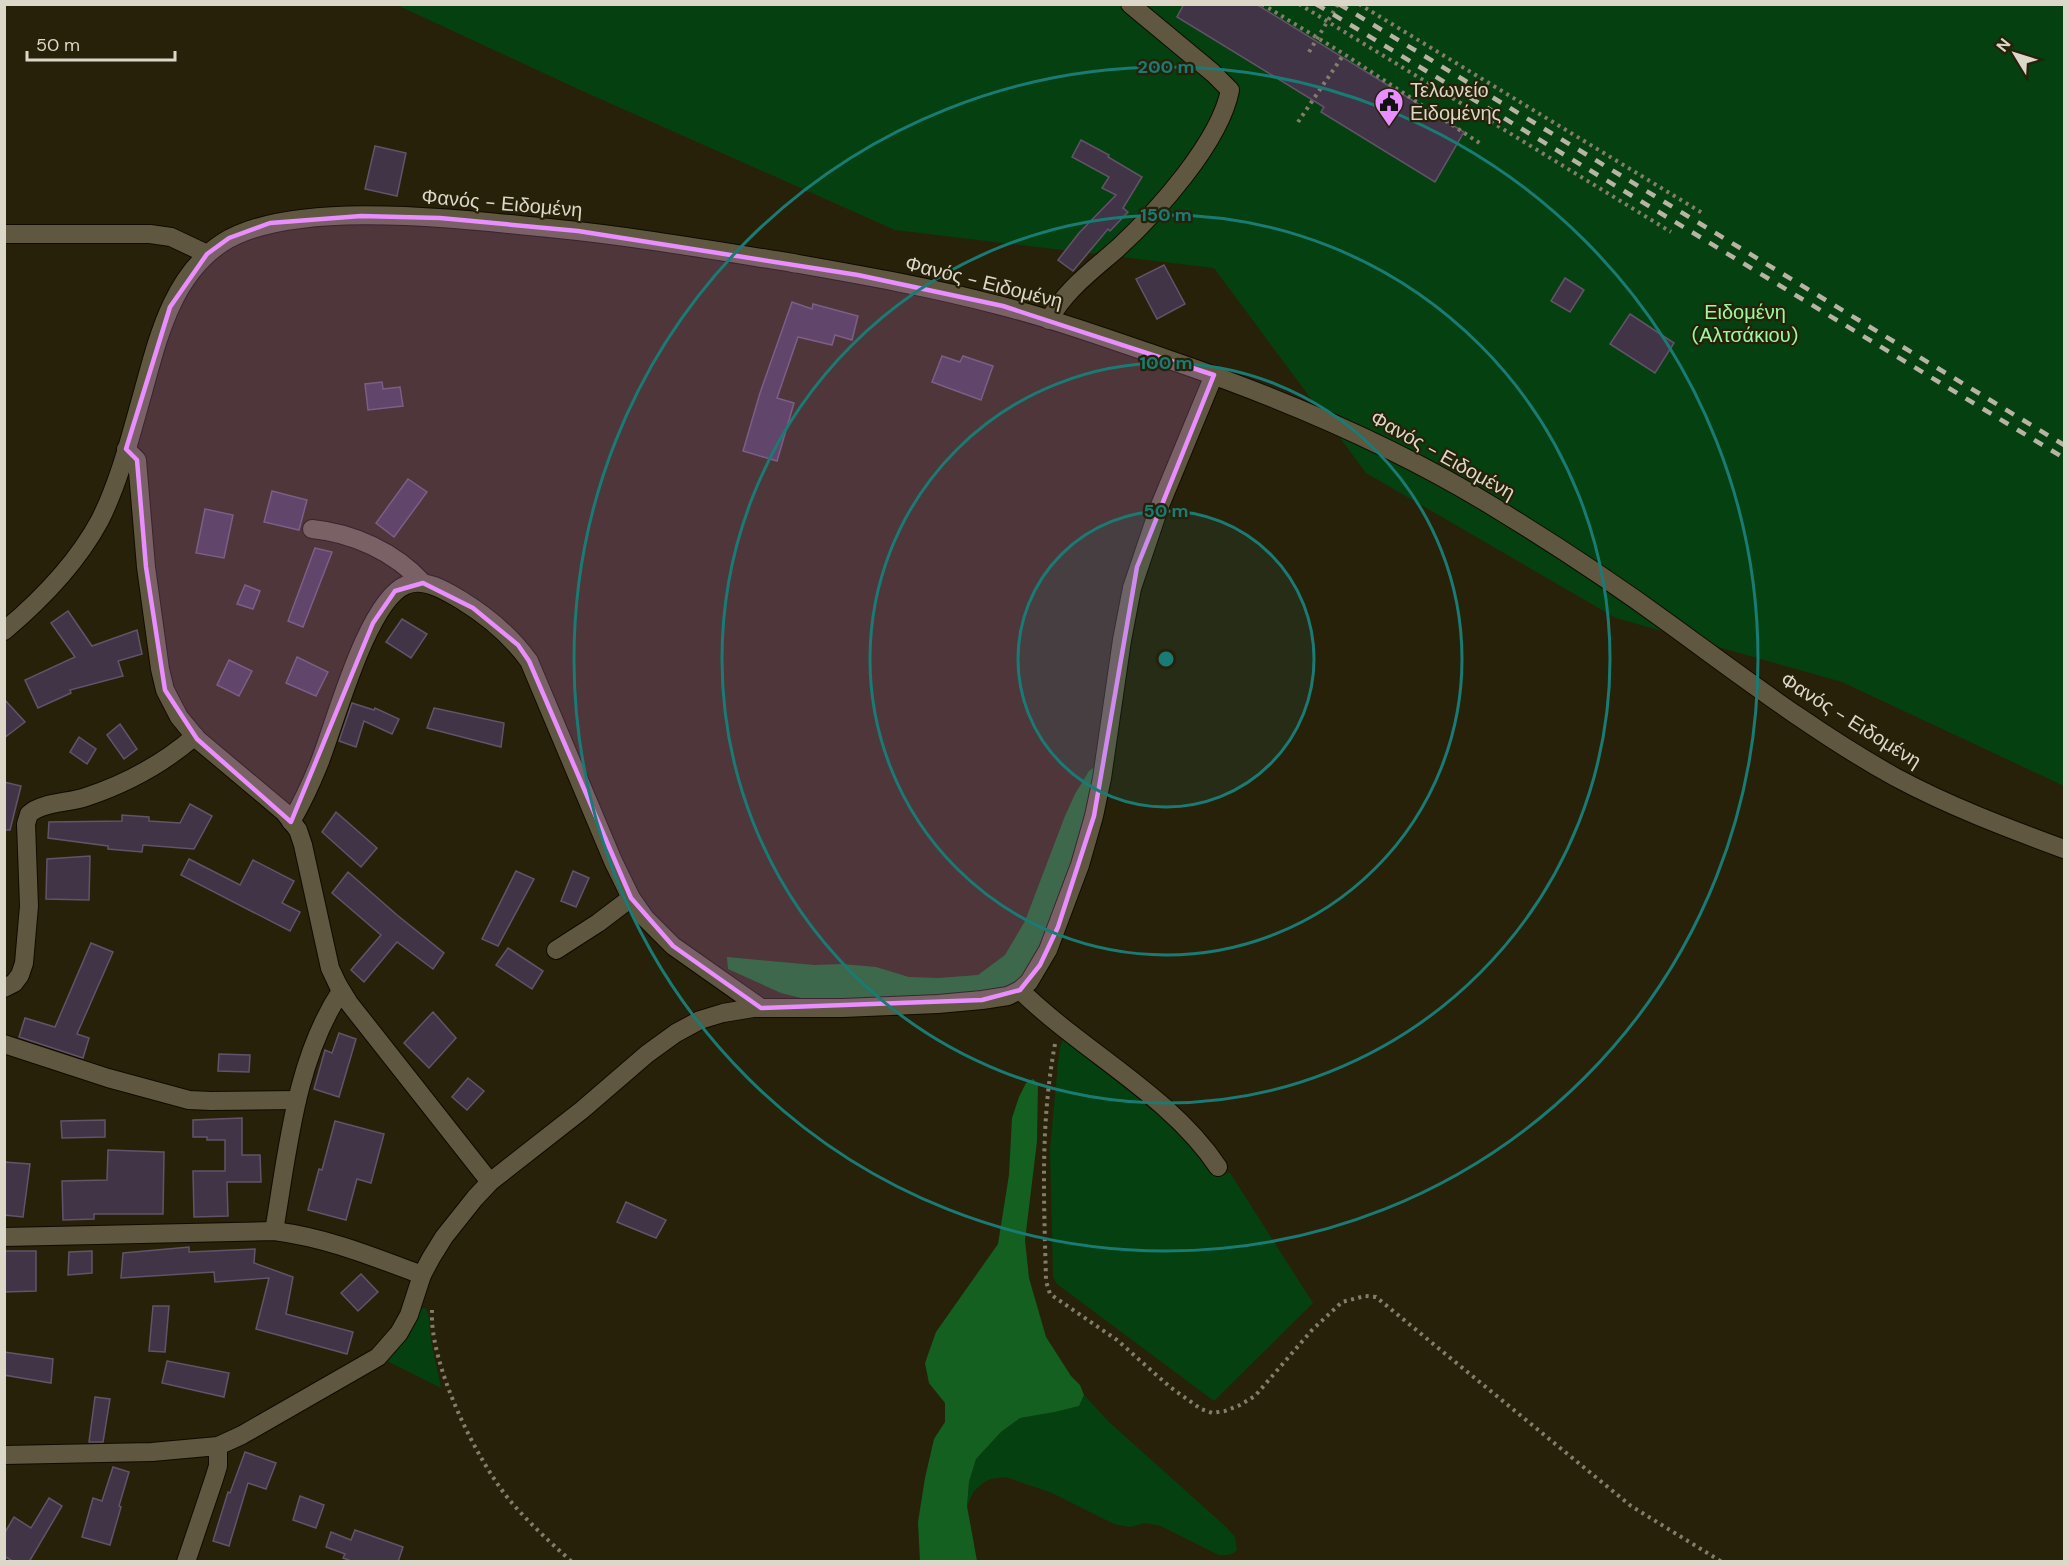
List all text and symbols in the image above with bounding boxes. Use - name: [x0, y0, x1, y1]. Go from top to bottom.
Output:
- scale bar: [27, 24, 176, 62]
- north arrow: [1985, 24, 2045, 84]
- text: 50 m: [36, 33, 80, 57]
- text: N: [1992, 34, 2015, 56]
- text: 200 m: [1138, 55, 1194, 79]
- place label: Τελωνείο Ειδομένης: [1410, 77, 1502, 126]
- public building icon: Τελωνείο Ειδομένης: [1373, 86, 1405, 128]
- street label: Φανός - Ειδομένη: [421, 183, 583, 223]
- text: 150 m: [1140, 203, 1192, 227]
- street label: Φανός - Ειδομένη: [903, 250, 1065, 314]
- park label: Ειδομένη (Αλτσάκιου): [1692, 299, 1798, 348]
- text: 100 m: [1139, 351, 1193, 375]
- street label: Φανός - Ειδομένη: [1366, 405, 1520, 505]
- text: 50 m: [1143, 499, 1189, 523]
- centre of rings: [1156, 649, 1176, 669]
- street label: Φανός - Ειδομένη: [1776, 666, 1926, 774]

